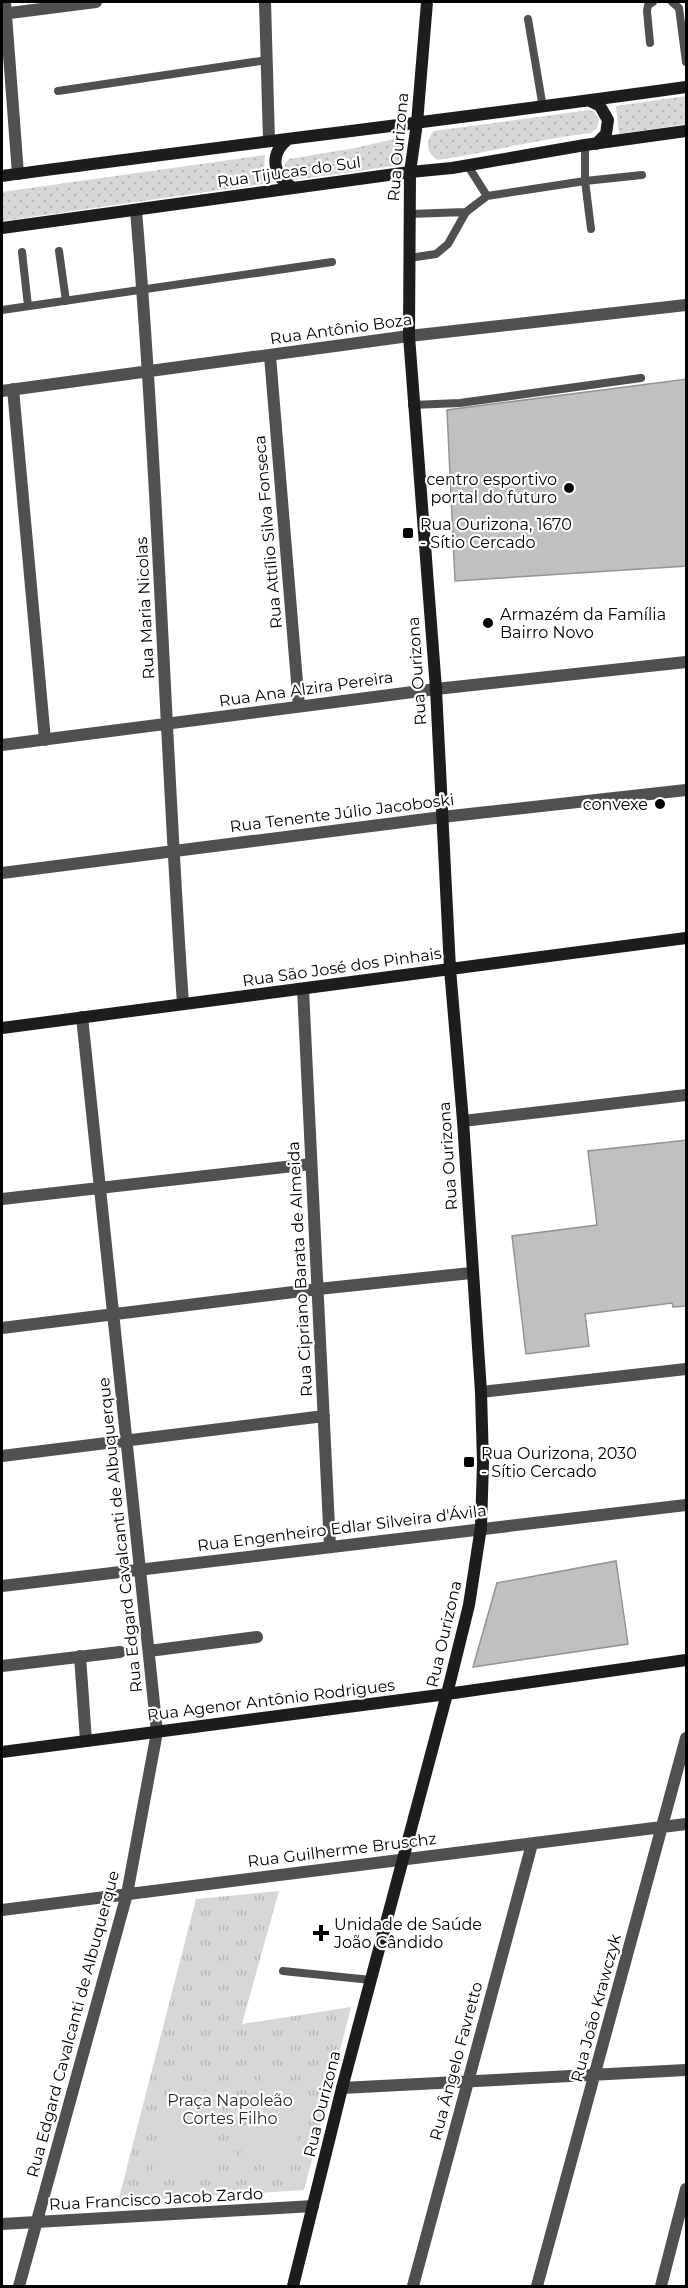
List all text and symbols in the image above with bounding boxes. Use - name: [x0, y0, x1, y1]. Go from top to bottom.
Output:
- street label: Rua Ourizona: [384, 92, 412, 202]
- street label: Rua Tijucas do Sul: [216, 153, 362, 191]
- street label: Rua Antônio Boza: [269, 310, 413, 348]
- street label: Rua Attílio Silva Fonseca: [250, 434, 286, 630]
- place label: centro esportivo portal do futuro: [426, 470, 557, 507]
- marker: centro esportivo portal do futuro: [562, 481, 576, 495]
- place label: Rua Ourizona, 1670 - Sítio Cercado: [420, 515, 572, 552]
- marker: Rua Ourizona, 1670 - Sítio Cercado: [401, 526, 415, 540]
- street label: Rua Maria Nicolas: [132, 536, 158, 680]
- place label: Armazém da Família Bairro Novo: [500, 605, 666, 642]
- street label: Rua Ourizona: [404, 616, 430, 726]
- marker: Armazém da Família Bairro Novo: [481, 616, 495, 630]
- street label: Rua Ana Alzira Pereira: [218, 667, 394, 711]
- street label: Rua Tenente Júlio Jacoboski: [229, 790, 455, 836]
- place label: convexe: [583, 795, 648, 814]
- marker: convexe: [653, 797, 667, 811]
- street label: Rua São José dos Pinhais: [241, 944, 443, 990]
- street label: Rua Ourizona: [435, 1101, 461, 1211]
- street label: Rua Cipriano Barata de Almeida: [284, 1141, 316, 1397]
- street label: Rua Edgard Cavalcanti de Albuquerque: [94, 1377, 146, 1693]
- place label: Rua Ourizona, 2030 - Sítio Cercado: [481, 1444, 637, 1481]
- marker: Rua Ourizona, 2030 - Sítio Cercado: [462, 1455, 476, 1469]
- street label: Rua Engenheiro Edlar Silveira d'Ávila: [196, 1501, 488, 1555]
- street label: Rua Ourizona: [422, 1579, 466, 1689]
- street label: Rua Agenor Antônio Rodrigues: [146, 1675, 396, 1725]
- street label: Rua Guilherme Bruschz: [246, 1829, 438, 1871]
- street label: Rua Edgard Cavalcanti de Albuquerque: [23, 1869, 123, 2179]
- place label: Unidade de Saúde João Cândido: [333, 1915, 482, 1952]
- marker: Unidade de Saúde João Cândido: [312, 1924, 330, 1942]
- street label: Rua João Krawczyk: [567, 1931, 625, 2084]
- street label: Rua Ângelo Favretto: [426, 1980, 486, 2142]
- street label: Rua Ourizona: [300, 2049, 344, 2159]
- park label: Praça Napoleão Cortes Filho: [167, 2091, 293, 2128]
- street label: Rua Francisco Jacob Zardo: [48, 2184, 264, 2214]

